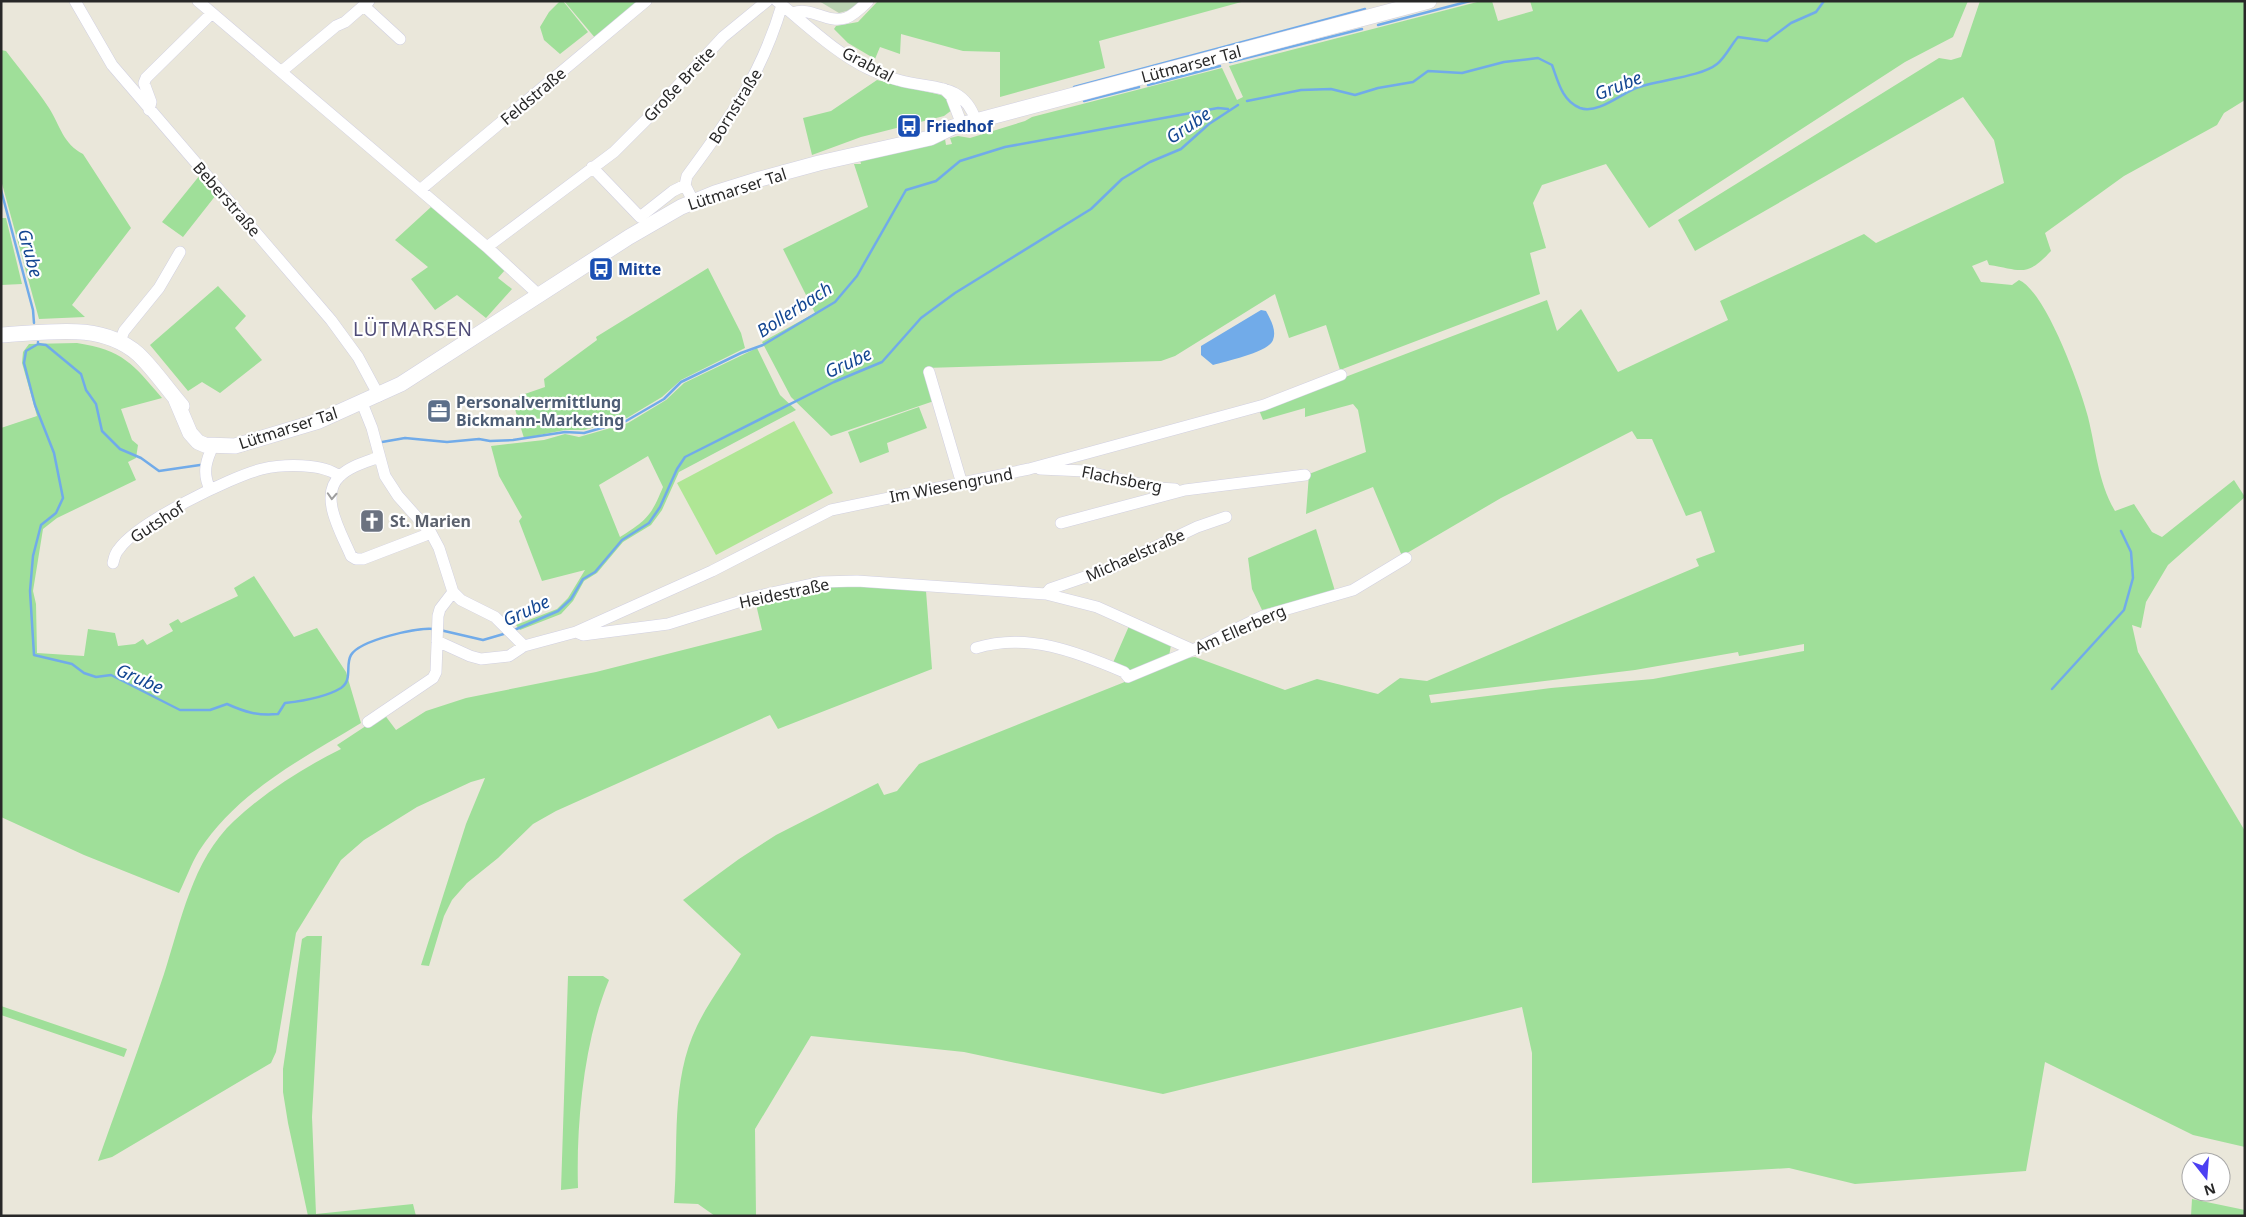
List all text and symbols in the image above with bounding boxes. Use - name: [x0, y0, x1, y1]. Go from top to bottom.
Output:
- street label: Lütmarser Tal: [1139, 40, 1243, 88]
- street label: Grabtal: [838, 41, 898, 87]
- street label: Große Breite: [638, 42, 720, 126]
- street label: Feldstraße: [496, 62, 570, 130]
- street label: Bornstraße: [703, 64, 767, 148]
- water label: Grube: [1591, 65, 1645, 105]
- water label: Grube: [1161, 101, 1215, 149]
- bus stop icon: Friedhof: [896, 113, 922, 139]
- place label: Friedhof: [926, 115, 994, 137]
- street label: Beberstraße: [188, 157, 266, 241]
- street label: Lütmarser Tal: [685, 163, 789, 215]
- water label: Grube: [13, 226, 49, 280]
- bus stop icon: Mitte: [588, 256, 614, 282]
- place label: Mitte: [618, 258, 661, 280]
- water label: Bollerbach: [752, 276, 836, 342]
- district label: LÜTMARSEN: [353, 316, 473, 342]
- water label: Grube: [821, 341, 875, 383]
- place label: Personalvermittlung Bickmann-Marketing: [456, 391, 624, 431]
- office icon: Personalvermittlung Bickmann-Marketing: [426, 398, 452, 424]
- street label: Lütmarser Tal: [236, 402, 340, 454]
- street label: Flachsberg: [1080, 460, 1164, 498]
- street label: Im Wiesengrund: [887, 462, 1015, 508]
- one-way arrow: [327, 493, 337, 501]
- street label: Gutshof: [126, 496, 189, 548]
- church icon: St. Marien: [359, 508, 385, 534]
- place label: St. Marien: [390, 510, 471, 532]
- street label: Michaelstraße: [1082, 523, 1188, 587]
- street label: Heidestraße: [737, 573, 831, 613]
- water label: Grube: [499, 589, 553, 631]
- street label: Am Ellerberg: [1191, 599, 1289, 659]
- water label: Grube: [113, 657, 167, 699]
- north arrow: [2181, 1152, 2231, 1202]
- text: N: [2202, 1179, 2218, 1201]

